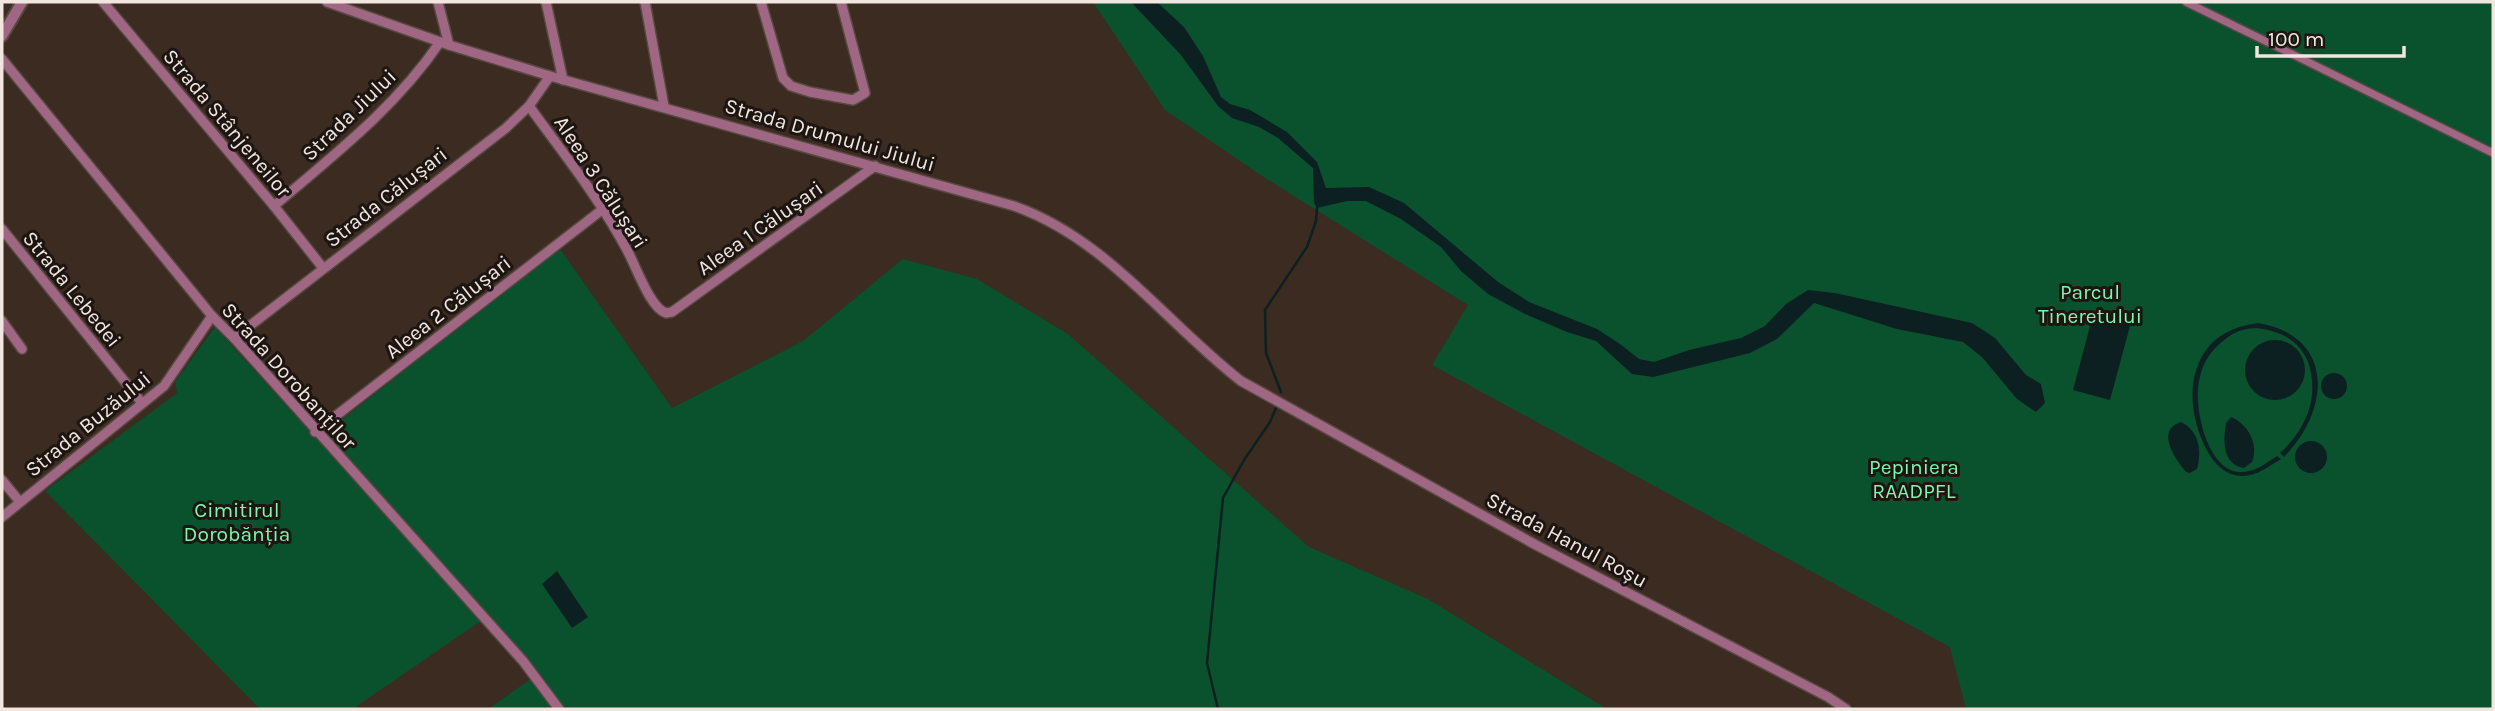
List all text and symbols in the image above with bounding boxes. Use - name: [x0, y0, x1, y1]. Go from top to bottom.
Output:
- scale bar: [2257, 14, 2404, 58]
- text: 100 m: [2268, 27, 2325, 51]
- street label: Strada Stânjeneilor: [158, 44, 296, 202]
- street label: Strada Jiului: [297, 64, 401, 166]
- street label: Strada Drumului Jiului: [722, 94, 938, 176]
- street label: Aleea 3 Călușari: [549, 111, 653, 253]
- street label: Strada Călușari: [320, 142, 452, 252]
- street label: Aleea 1 Călușari: [693, 176, 827, 280]
- street label: Strada Lebedei: [18, 226, 126, 352]
- street label: Aleea 2 Călușari: [380, 251, 516, 363]
- park label: Parcul Tineretului: [2038, 280, 2142, 328]
- street label: Strada Dorobanților: [217, 298, 361, 455]
- street label: Strada Buzăului: [21, 366, 155, 482]
- park label: Pepiniera RAADPFL: [1869, 455, 1959, 503]
- street label: Strada Hanul Roșu: [1482, 487, 1652, 593]
- park label: Cimitirul Dorobănția: [184, 498, 290, 546]

